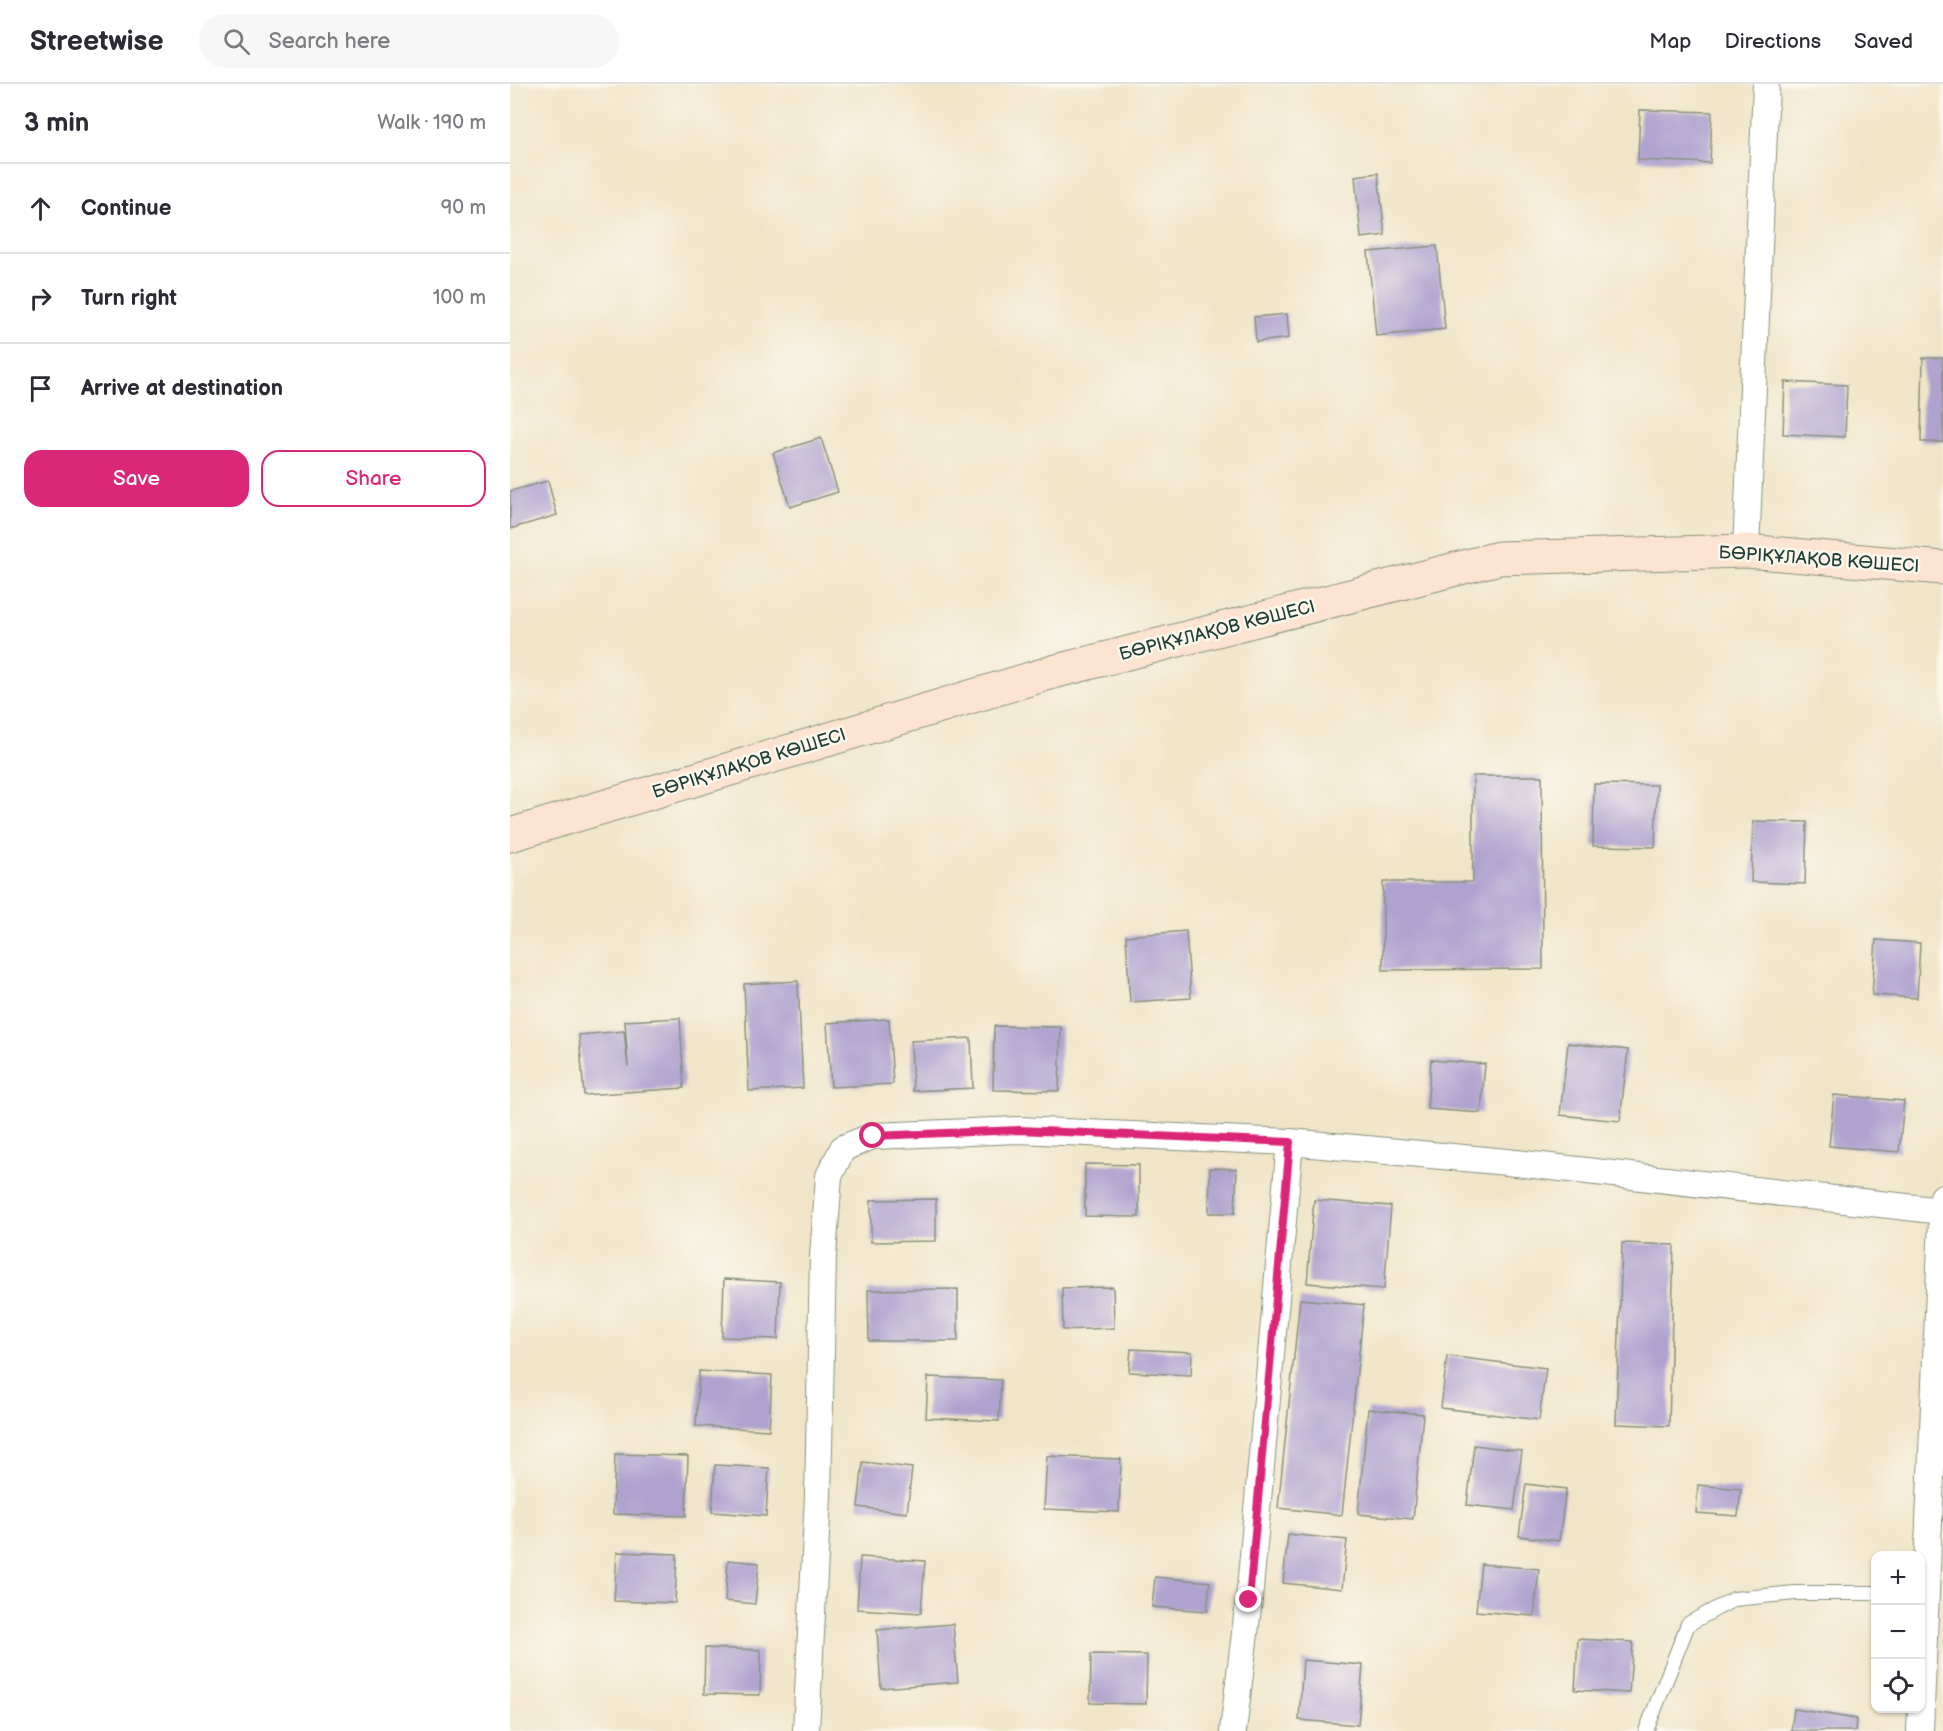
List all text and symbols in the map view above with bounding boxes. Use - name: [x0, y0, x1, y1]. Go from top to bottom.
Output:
- search box: [199, 14, 619, 68]
- text: Streetwise: [30, 25, 163, 58]
- icon: search: [220, 25, 253, 58]
- text: Search here: [268, 28, 390, 55]
- text: Map: [1649, 29, 1692, 54]
- text: Directions: [1725, 29, 1821, 54]
- text: Saved: [1854, 29, 1913, 54]
- text: 3 min: [24, 108, 89, 139]
- text: Walk · 190 m: [377, 111, 486, 135]
- icon: ahead: [24, 192, 57, 225]
- text: Continue: [81, 195, 171, 222]
- text: 90 m: [441, 196, 486, 220]
- icon: right: [24, 282, 57, 315]
- text: Turn right: [81, 285, 177, 312]
- text: 100 m: [433, 286, 486, 310]
- icon: arrive: [24, 372, 57, 405]
- text: Arrive at destination: [81, 375, 283, 402]
- button: Save: [24, 450, 249, 507]
- button: Share: [261, 450, 486, 507]
- street label: БӨРІҚҰЛАҚОВ КӨШЕСІ: [1718, 542, 1920, 577]
- street label: БӨРІҚҰЛАҚОВ КӨШЕСІ: [1117, 596, 1317, 665]
- street label: БӨРІҚҰЛАҚОВ КӨШЕСІ: [650, 724, 848, 803]
- route start: [859, 1122, 885, 1148]
- map controls: [1871, 1551, 1925, 1713]
- button: +: [1871, 1551, 1925, 1605]
- route end: [1235, 1586, 1261, 1612]
- button: −: [1871, 1605, 1925, 1659]
- button: locate: [1871, 1659, 1925, 1713]

